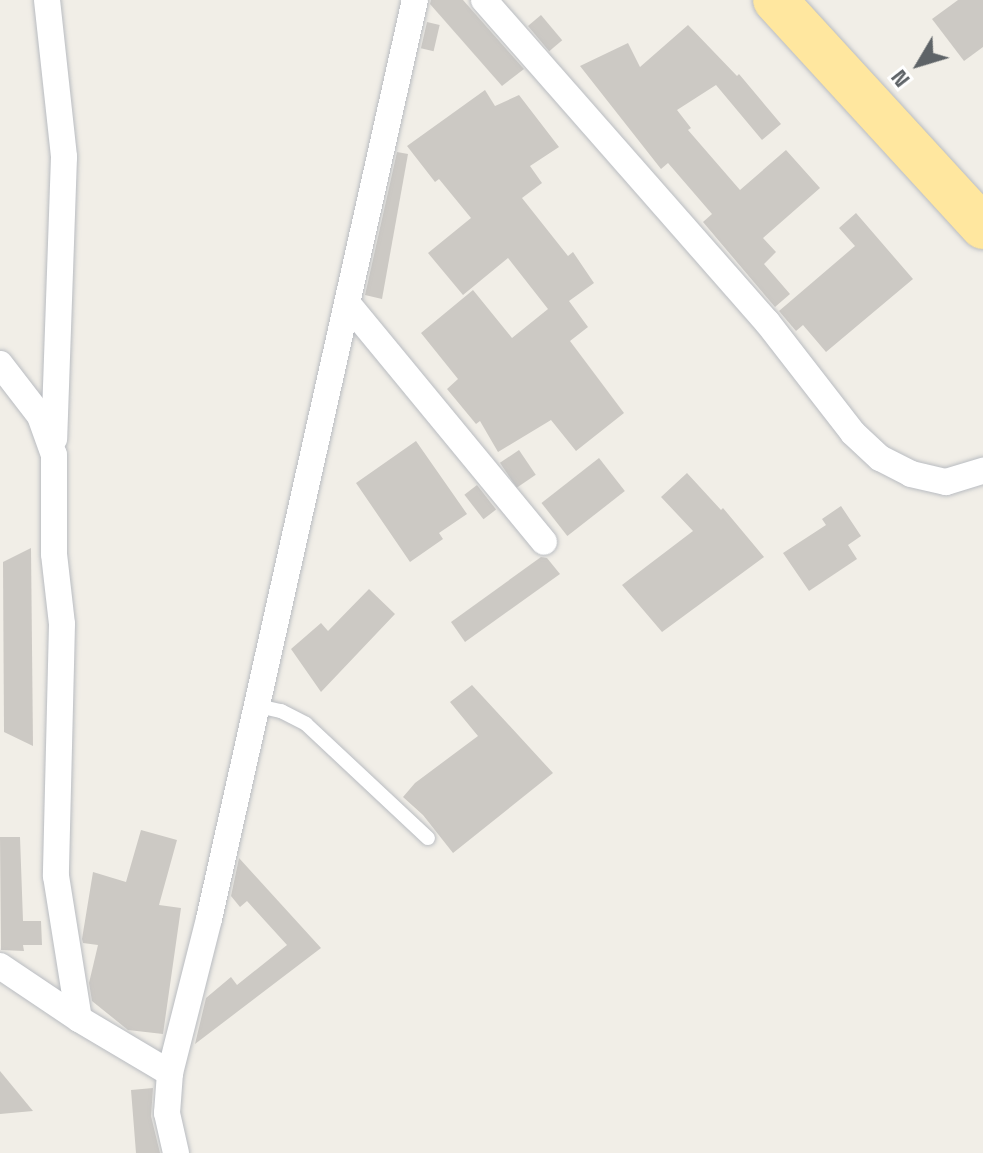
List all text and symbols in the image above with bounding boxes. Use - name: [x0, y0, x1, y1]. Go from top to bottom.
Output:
- north arrow: [879, 24, 959, 104]
- text: N: [885, 64, 916, 93]

